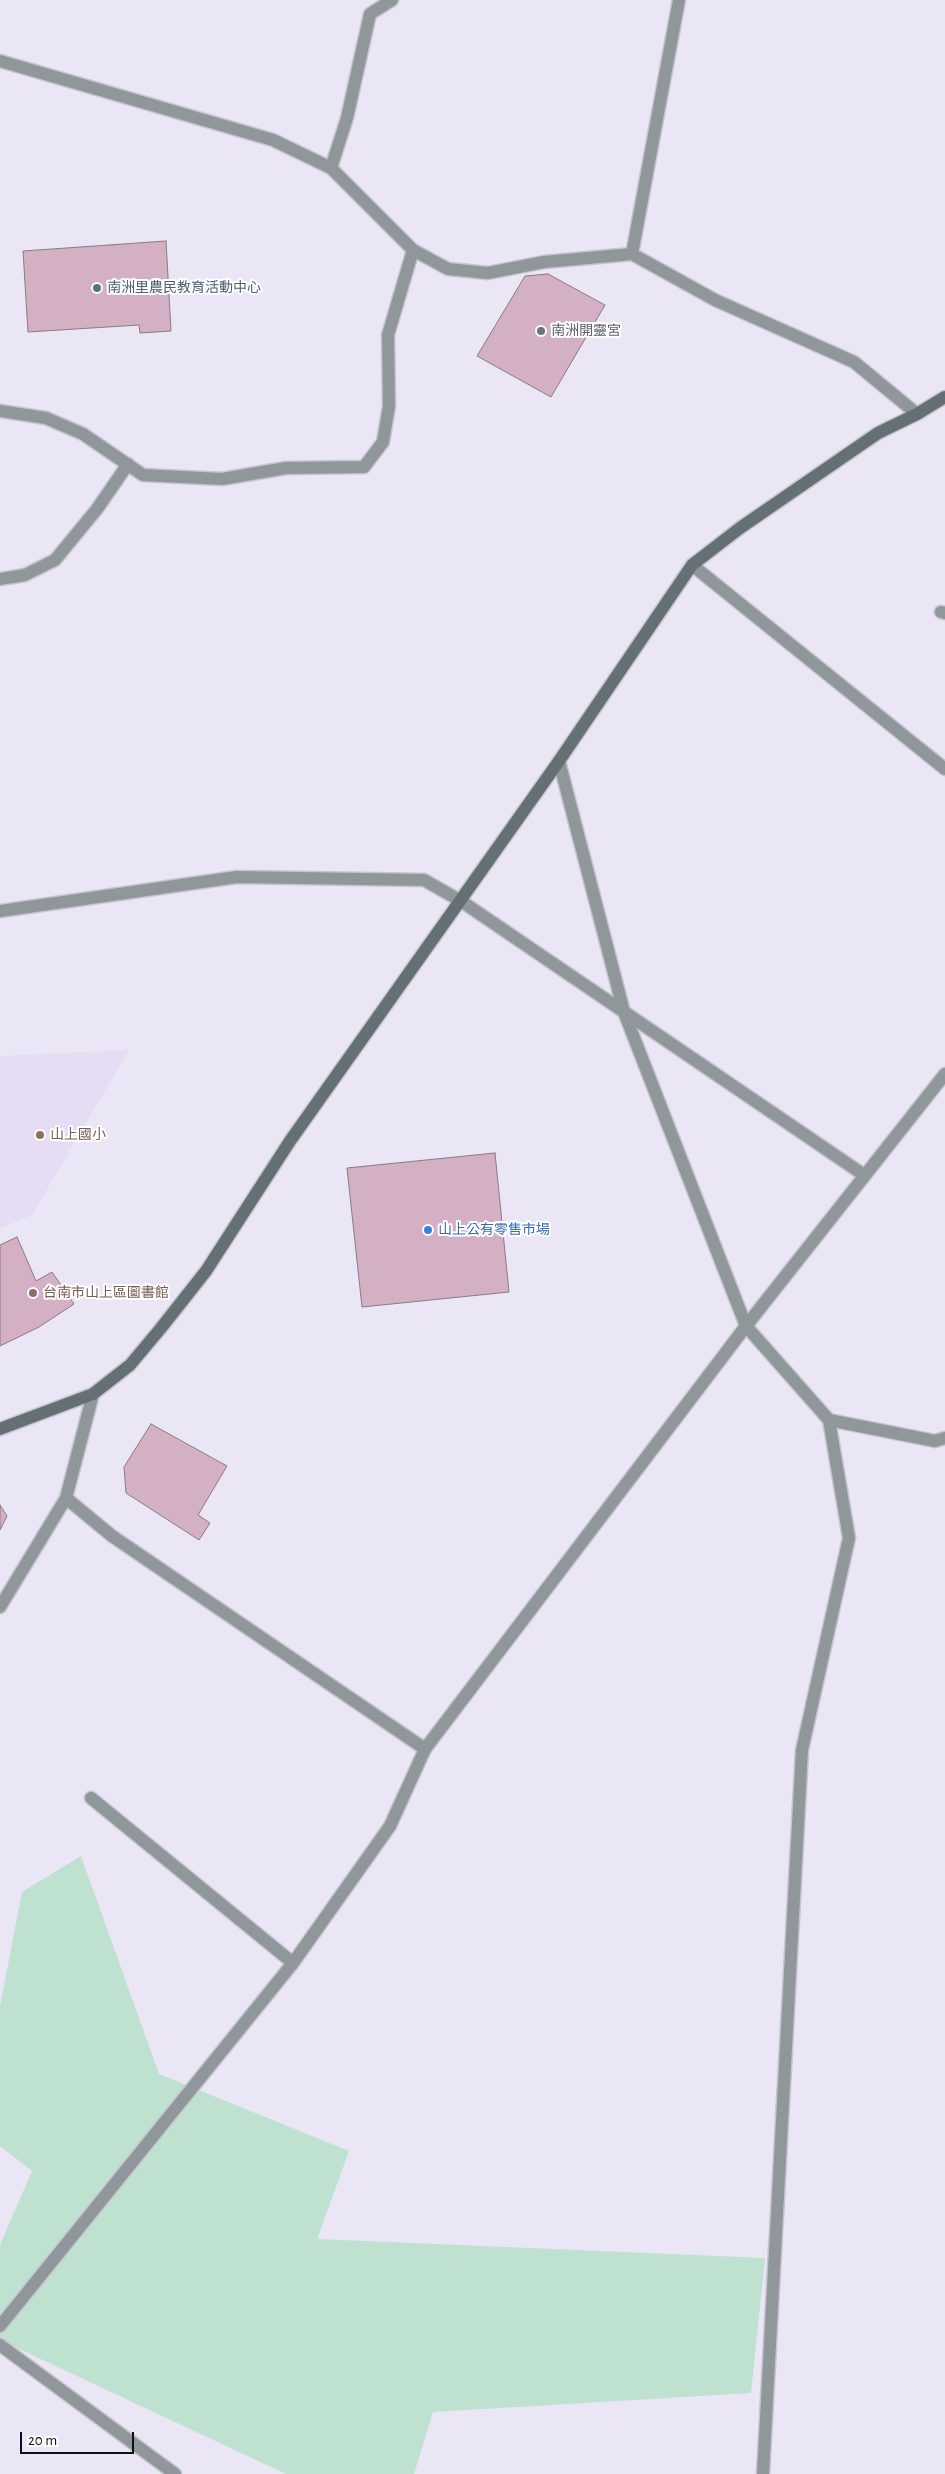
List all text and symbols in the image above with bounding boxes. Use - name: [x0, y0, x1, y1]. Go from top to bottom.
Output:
- place label: 南洲里農民教育活動中心: [107, 280, 261, 296]
- marker: 南洲里農民教育活動中心: [91, 282, 103, 294]
- place label: 南洲開靈宮: [551, 323, 621, 339]
- marker: 南洲開靈宮: [535, 325, 547, 337]
- place label: 山上國小: [50, 1127, 106, 1143]
- marker: 山上國小: [34, 1129, 46, 1141]
- place label: 山上公有零售市場: [438, 1222, 550, 1238]
- marker: 山上公有零售市場: [422, 1224, 434, 1236]
- place label: 台南市山上區圖書館: [43, 1285, 169, 1301]
- marker: 台南市山上區圖書館: [27, 1287, 39, 1299]
- scale bar: [22, 2422, 136, 2454]
- text: 20 m: [28, 2433, 57, 2448]

